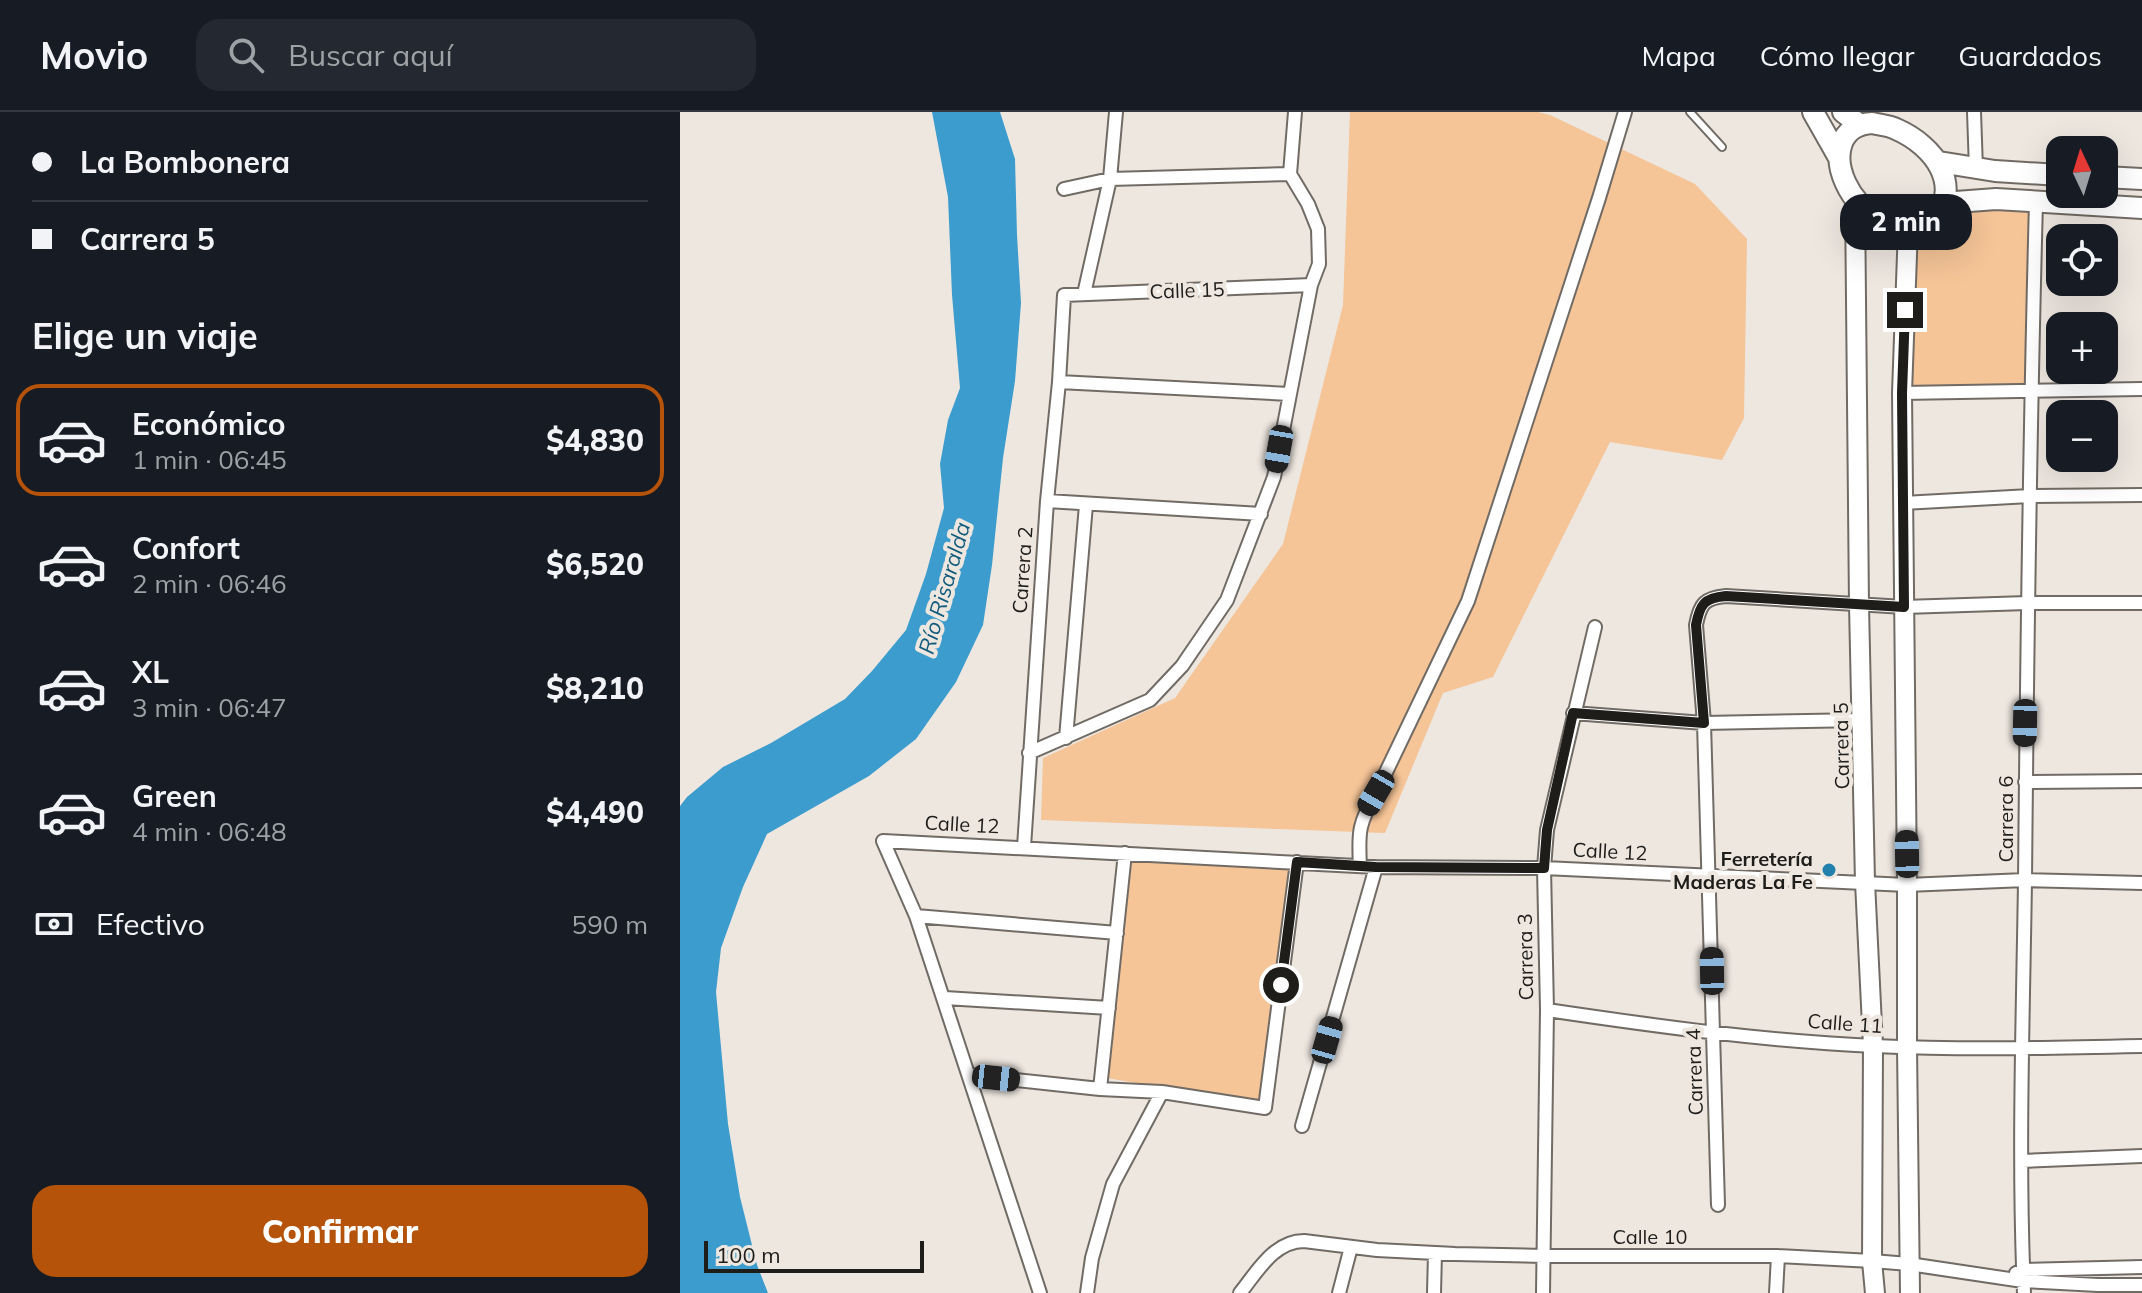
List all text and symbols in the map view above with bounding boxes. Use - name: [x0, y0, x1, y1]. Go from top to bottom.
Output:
- search box: [196, 19, 756, 91]
- text: Movio: [40, 31, 148, 79]
- icon: search: [224, 33, 268, 77]
- text: Buscar aquí: [288, 36, 453, 74]
- text: Mapa: [1641, 38, 1716, 73]
- text: Cómo llegar: [1760, 38, 1914, 73]
- text: Guardados: [1958, 38, 2102, 73]
- north arrow: [2046, 136, 2118, 208]
- map controls: [2046, 136, 2118, 472]
- text: La Bombonera: [80, 143, 290, 181]
- callout: 2 min: [1839, 194, 1971, 250]
- text: 2 min: [1871, 205, 1941, 238]
- text: Carrera 5: [80, 220, 215, 258]
- button: locate: [2046, 224, 2118, 296]
- street label: Calle 15: [1149, 276, 1225, 304]
- route end: [1887, 292, 1923, 328]
- button: +: [2046, 312, 2118, 384]
- text: Elige un viaje: [32, 313, 258, 358]
- button: −: [2046, 400, 2118, 472]
- icon: car: [36, 404, 108, 476]
- text: Económico: [132, 405, 286, 443]
- text: $4,830: [546, 421, 644, 459]
- car: [1263, 423, 1295, 475]
- text: 1 min · 06:45: [132, 443, 287, 476]
- water label: Río Risaralda: [912, 519, 976, 657]
- street label: Carrera 2: [1006, 526, 1038, 614]
- icon: car: [36, 528, 108, 600]
- text: Confort: [132, 529, 240, 567]
- text: $6,520: [546, 545, 644, 583]
- text: 2 min · 06:46: [132, 567, 287, 600]
- icon: car: [36, 652, 108, 724]
- text: XL: [132, 653, 169, 691]
- text: $8,210: [546, 669, 644, 707]
- text: 3 min · 06:47: [132, 691, 287, 724]
- car: [2013, 699, 2037, 747]
- street label: Carrera 5: [1828, 702, 1854, 790]
- car: [1354, 766, 1398, 820]
- street label: Carrera 6: [1993, 775, 2018, 863]
- icon: car: [36, 776, 108, 848]
- text: Green: [132, 777, 217, 815]
- text: $4,490: [546, 793, 644, 831]
- street label: Calle 12: [924, 810, 1000, 838]
- text: 4 min · 06:48: [132, 815, 287, 848]
- car: [1895, 830, 1919, 878]
- street label: Calle 12: [1572, 837, 1648, 865]
- place label: Ferretería Maderas La Fe: [1673, 846, 1813, 894]
- marker: Ferretería Maderas La Fe: [1820, 861, 1838, 879]
- icon: cash: [32, 902, 76, 946]
- text: Efectivo: [96, 905, 205, 943]
- text: 590 m: [572, 908, 648, 941]
- street label: Carrera 3: [1512, 913, 1538, 1001]
- car: [1700, 947, 1724, 995]
- route start: [1263, 967, 1299, 1003]
- street label: Calle 11: [1807, 1008, 1883, 1038]
- car: [1309, 1014, 1345, 1066]
- street label: Carrera 4: [1680, 1028, 1708, 1116]
- car: [971, 1064, 1021, 1092]
- button: Confirmar: [32, 1185, 648, 1277]
- street label: Calle 10: [1613, 1224, 1687, 1249]
- scale bar: [704, 1237, 924, 1273]
- text: 100 m: [716, 1241, 781, 1269]

